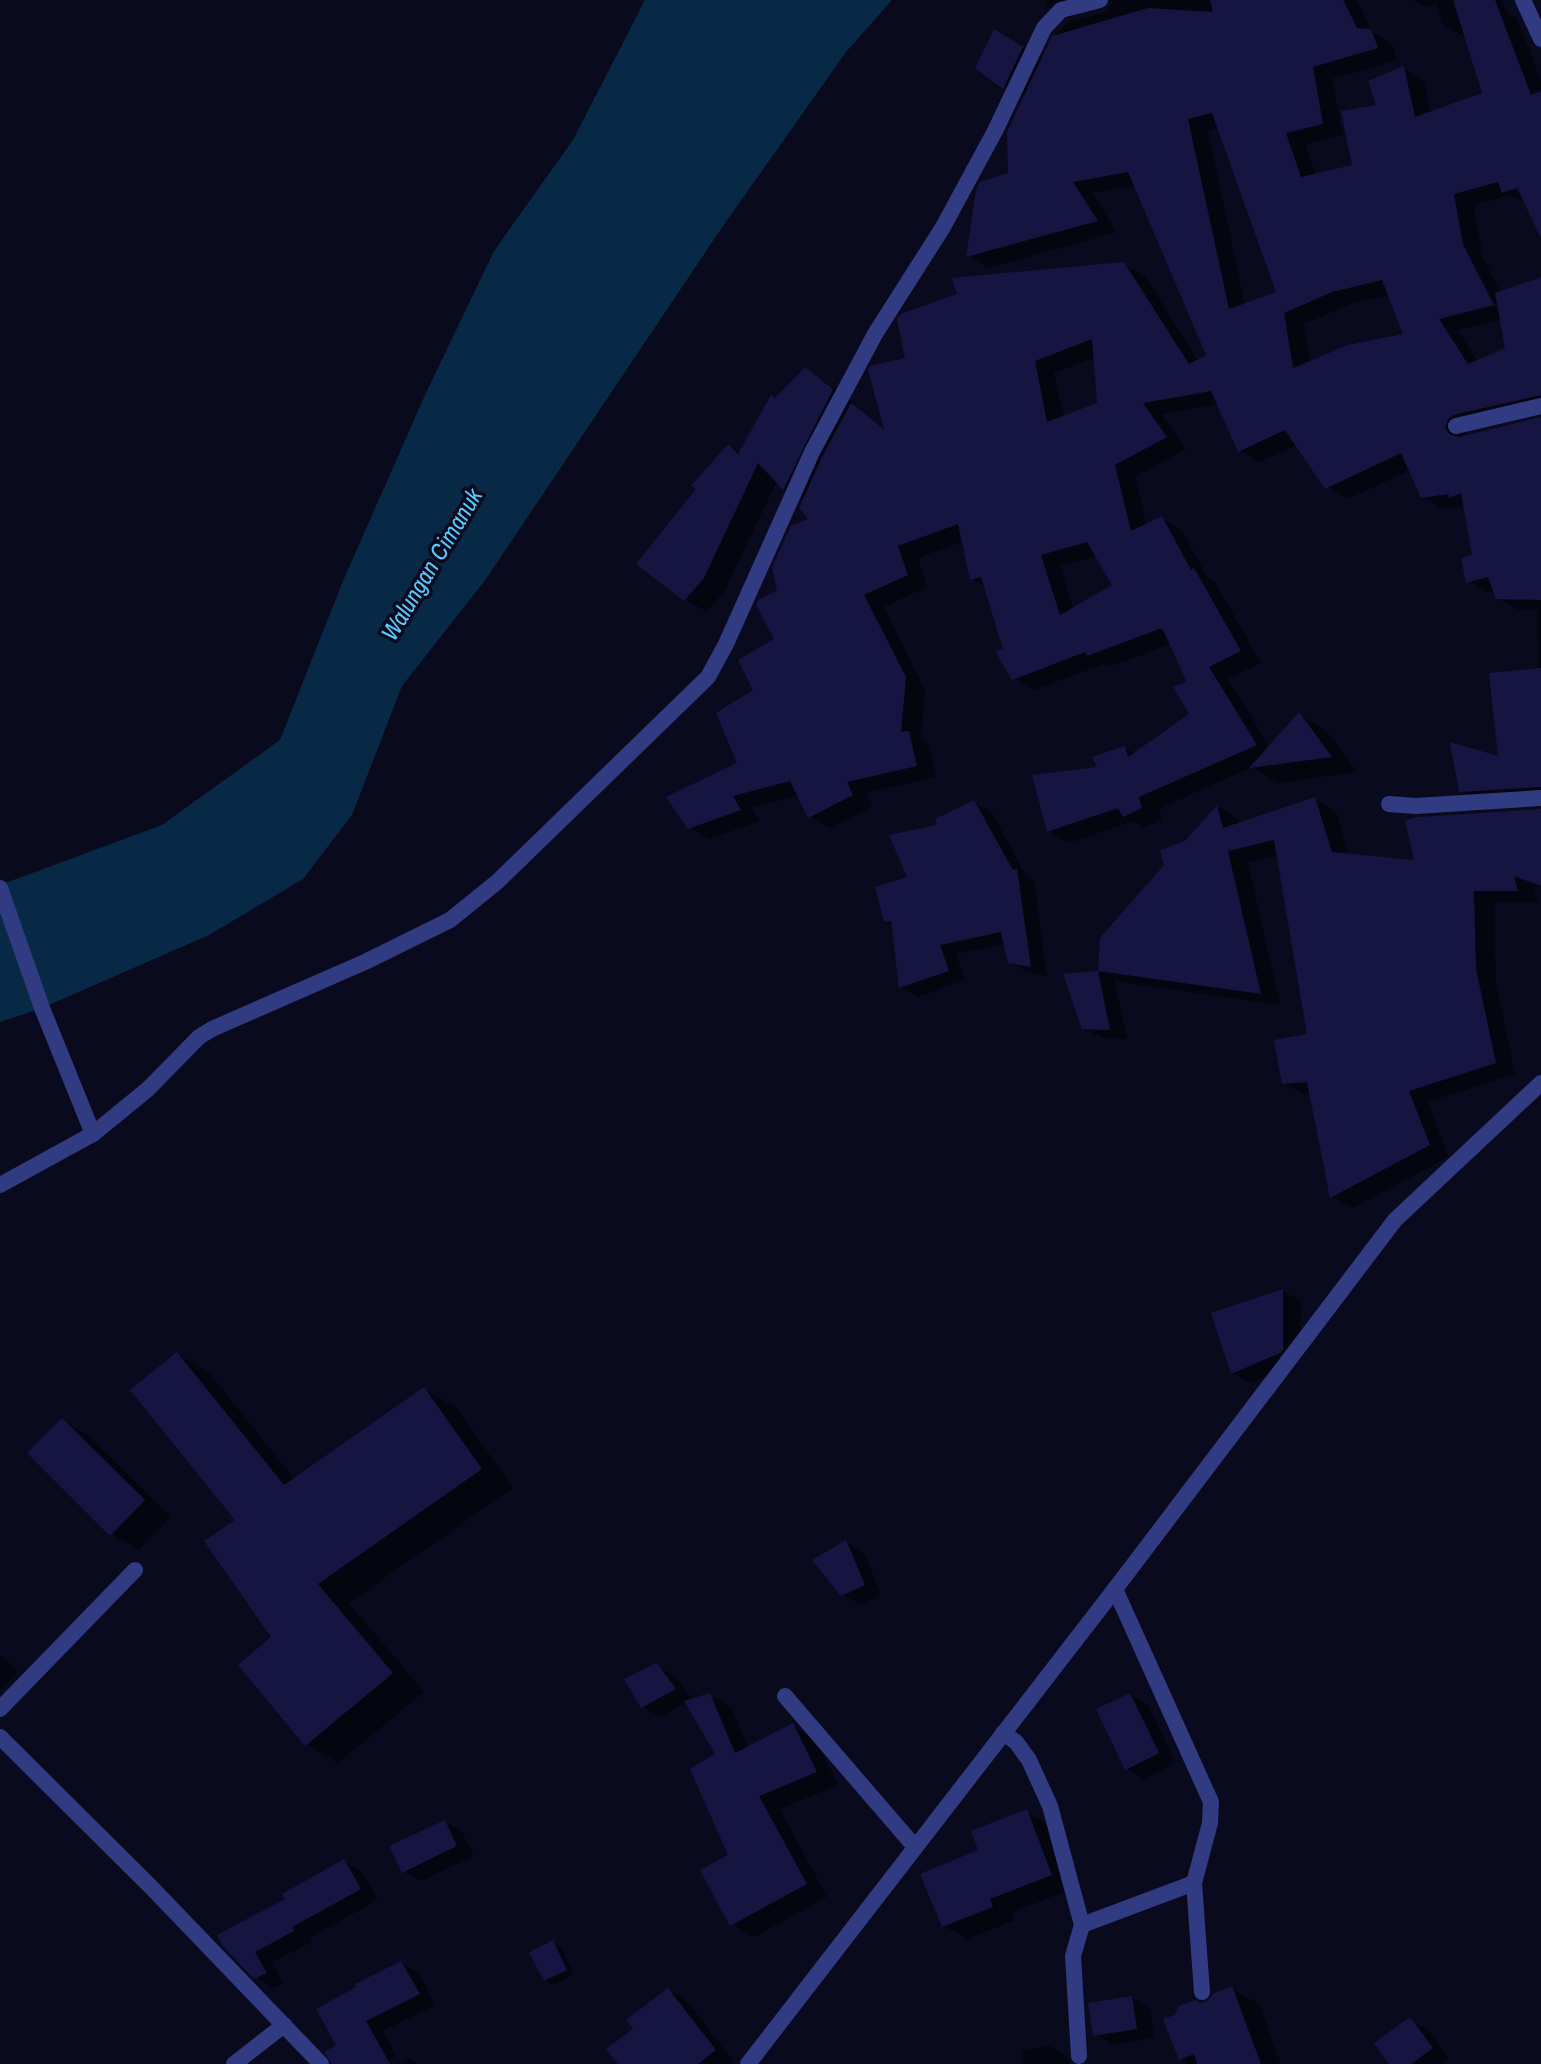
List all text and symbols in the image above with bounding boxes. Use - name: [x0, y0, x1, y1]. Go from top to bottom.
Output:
- water label: Walungan Cimanuk: [373, 481, 490, 646]

